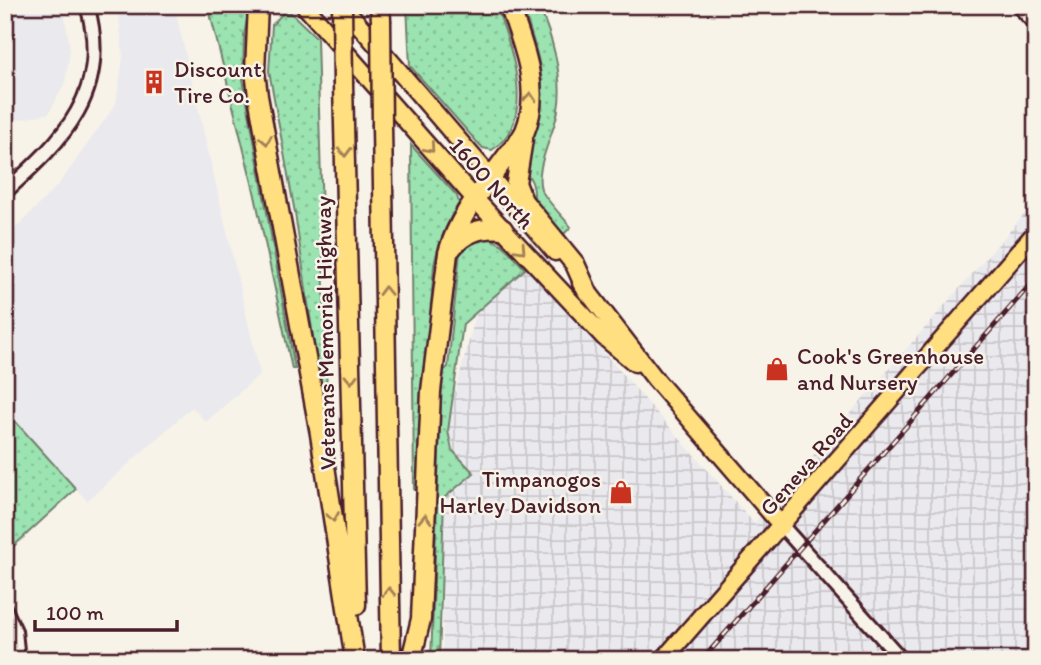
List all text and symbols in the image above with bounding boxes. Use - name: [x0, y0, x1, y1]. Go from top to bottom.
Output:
- place label: Discount Tire Co.: [174, 55, 262, 109]
- building icon: Discount Tire Co.: [140, 68, 168, 96]
- one-way arrow: [522, 91, 537, 102]
- street label: 1600 North: [444, 131, 540, 235]
- one-way arrow: [258, 134, 273, 146]
- one-way arrow: [422, 140, 435, 153]
- one-way arrow: [337, 147, 353, 158]
- street label: Veterans Memorial Highway: [309, 195, 341, 470]
- one-way arrow: [513, 241, 525, 254]
- one-way arrow: [377, 285, 392, 296]
- place label: Cook's Greenhouse and Nursery: [797, 342, 984, 396]
- shop icon: Cook's Greenhouse and Nursery: [763, 355, 791, 383]
- one-way arrow: [344, 374, 359, 385]
- street label: Geneva Road: [753, 406, 859, 521]
- place label: Timpanogos Harley Davidson: [439, 465, 601, 519]
- shop icon: Timpanogos Harley Davidson: [607, 478, 635, 506]
- one-way arrow: [325, 511, 340, 523]
- one-way arrow: [417, 514, 432, 525]
- one-way arrow: [381, 586, 397, 596]
- scale bar: [35, 588, 177, 632]
- text: 100 m: [46, 600, 104, 625]

